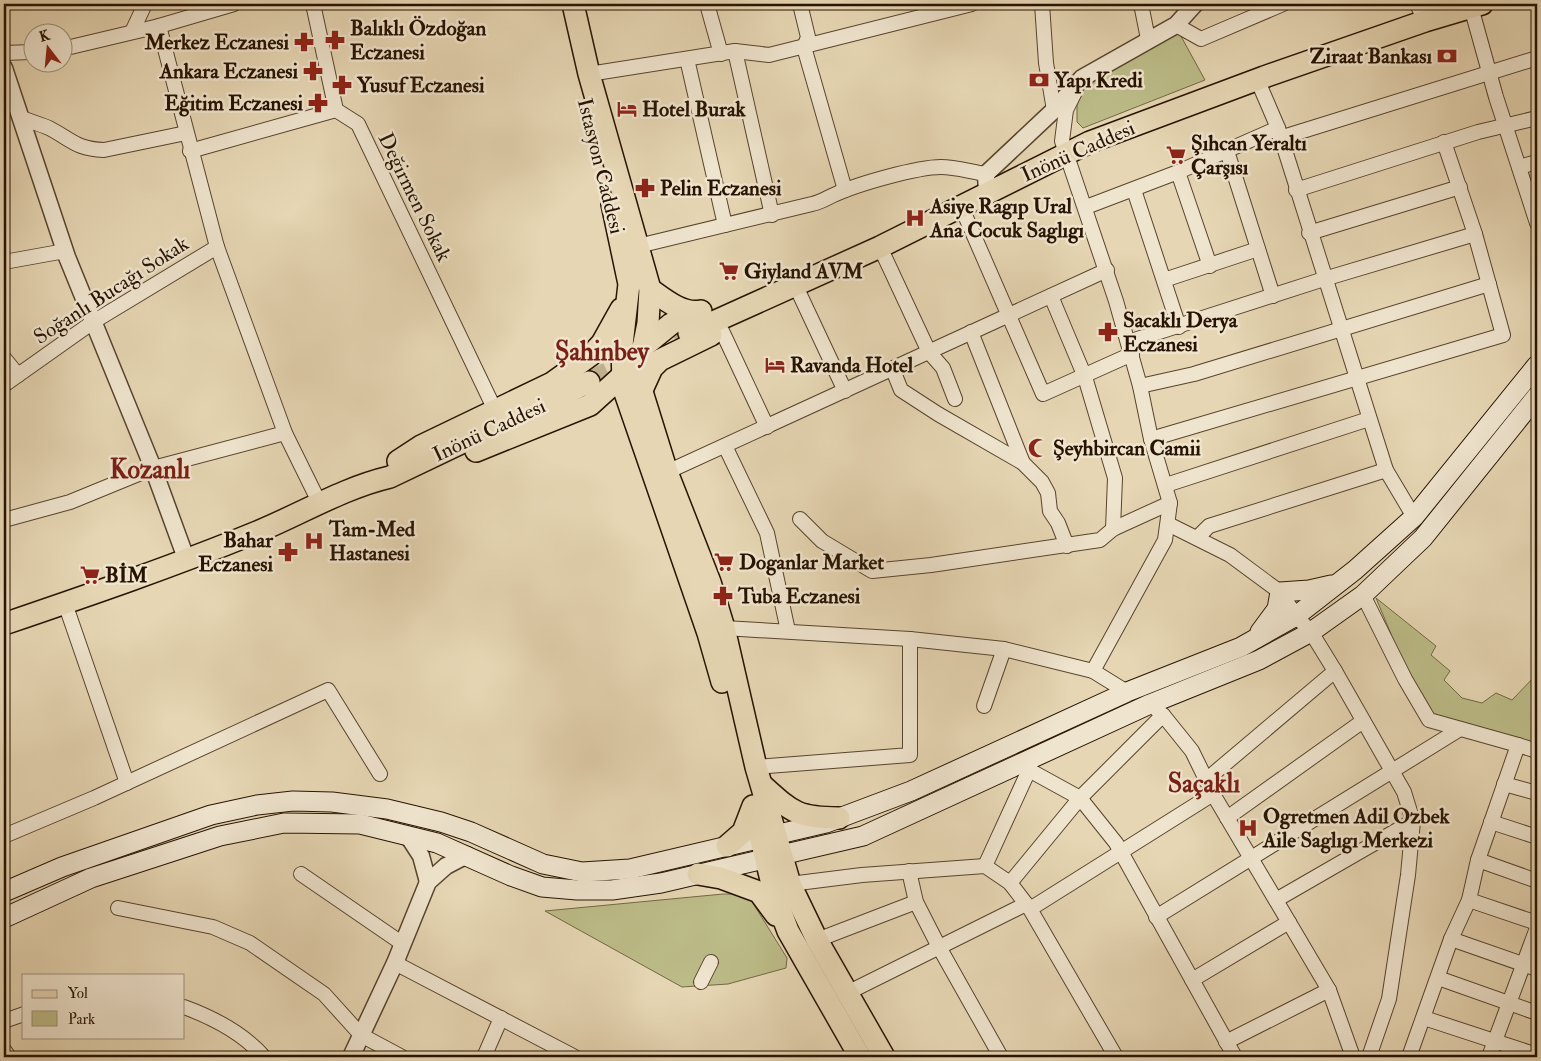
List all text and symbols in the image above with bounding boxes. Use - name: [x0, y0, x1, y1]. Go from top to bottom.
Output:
- place label: Balıklı Özdoğan Eczanesi: [350, 15, 486, 66]
- north arrow: [22, 22, 72, 72]
- text: K: [38, 26, 53, 46]
- place label: Merkez Eczanesi: [144, 29, 289, 56]
- pharmacy icon: Balıklı Özdoğan Eczanesi: [324, 29, 346, 51]
- pharmacy icon: Merkez Eczanesi: [293, 31, 315, 53]
- place label: Ziraat Bankası: [1310, 43, 1432, 70]
- bank icon: Ziraat Bankası: [1436, 45, 1458, 67]
- place label: Ankara Eczanesi: [159, 58, 298, 85]
- pharmacy icon: Ankara Eczanesi: [302, 60, 324, 82]
- place label: Yapı Kredi: [1053, 67, 1143, 94]
- bank icon: Yapı Kredi: [1028, 69, 1050, 91]
- place label: Yusuf Eczanesi: [356, 72, 485, 99]
- pharmacy icon: Yusuf Eczanesi: [331, 74, 353, 96]
- place label: Eğitim Eczanesi: [164, 90, 303, 117]
- pharmacy icon: Eğitim Eczanesi: [307, 92, 329, 114]
- street label: Istasyon Caddesi: [571, 95, 631, 237]
- place label: Hotel Burak: [642, 96, 747, 123]
- hotel icon: Hotel Burak: [616, 98, 638, 120]
- street label: Inönü Caddesi: [1017, 114, 1140, 188]
- street label: Değirmen Sokak: [372, 128, 457, 266]
- place label: Şıhcan Yeraltı Çarşısı: [1191, 130, 1307, 181]
- supermarket icon: Şıhcan Yeraltı Çarşısı: [1165, 144, 1187, 166]
- place label: Pelin Eczanesi: [660, 175, 782, 202]
- pharmacy icon: Pelin Eczanesi: [634, 177, 656, 199]
- place label: Asiye Ragıp Ural Ana Cocuk Saglıgı: [929, 193, 1084, 244]
- hospital icon: Asiye Ragıp Ural Ana Cocuk Saglıgı: [904, 207, 926, 229]
- street label: Soğanlı Bucağı Sokak: [29, 230, 194, 351]
- place label: Giyland AVM: [744, 258, 863, 285]
- supermarket icon: Giyland AVM: [718, 260, 740, 282]
- place label: Sacaklı Derya Eczanesi: [1123, 307, 1239, 358]
- pharmacy icon: Sacaklı Derya Eczanesi: [1097, 321, 1119, 343]
- district label: Şahinbey: [555, 336, 651, 369]
- place label: Ravanda Hotel: [790, 352, 914, 379]
- hotel icon: Ravanda Hotel: [764, 354, 786, 376]
- street label: Inönü Caddesi: [428, 392, 550, 468]
- place label: Şeyhbircan Camii: [1053, 435, 1201, 462]
- mosque icon: Şeyhbircan Camii: [1027, 437, 1049, 459]
- district label: Kozanlı: [110, 454, 190, 486]
- place label: Tam-Med Hastanesi: [328, 516, 416, 567]
- place label: Bahar Eczanesi: [198, 527, 274, 578]
- hospital icon: Tam-Med Hastanesi: [303, 530, 325, 552]
- pharmacy icon: Bahar Eczanesi: [277, 541, 299, 563]
- place label: Doganlar Market: [739, 549, 884, 576]
- supermarket icon: Doganlar Market: [713, 551, 735, 573]
- place label: BİM: [105, 562, 148, 589]
- supermarket icon: BİM: [79, 564, 101, 586]
- place label: Tuba Eczanesi: [737, 583, 861, 610]
- pharmacy icon: Tuba Eczanesi: [712, 585, 734, 607]
- district label: Saçaklı: [1168, 768, 1240, 800]
- place label: Ogretmen Adil Ozbek Aile Saglıgı Merkezi: [1262, 803, 1450, 854]
- hospital icon: Ogretmen Adil Ozbek Aile Saglıgı Merkezi: [1237, 817, 1259, 839]
- legend: [22, 974, 185, 1038]
- text: Yol: [68, 984, 88, 1003]
- text: Park: [68, 1010, 95, 1029]

